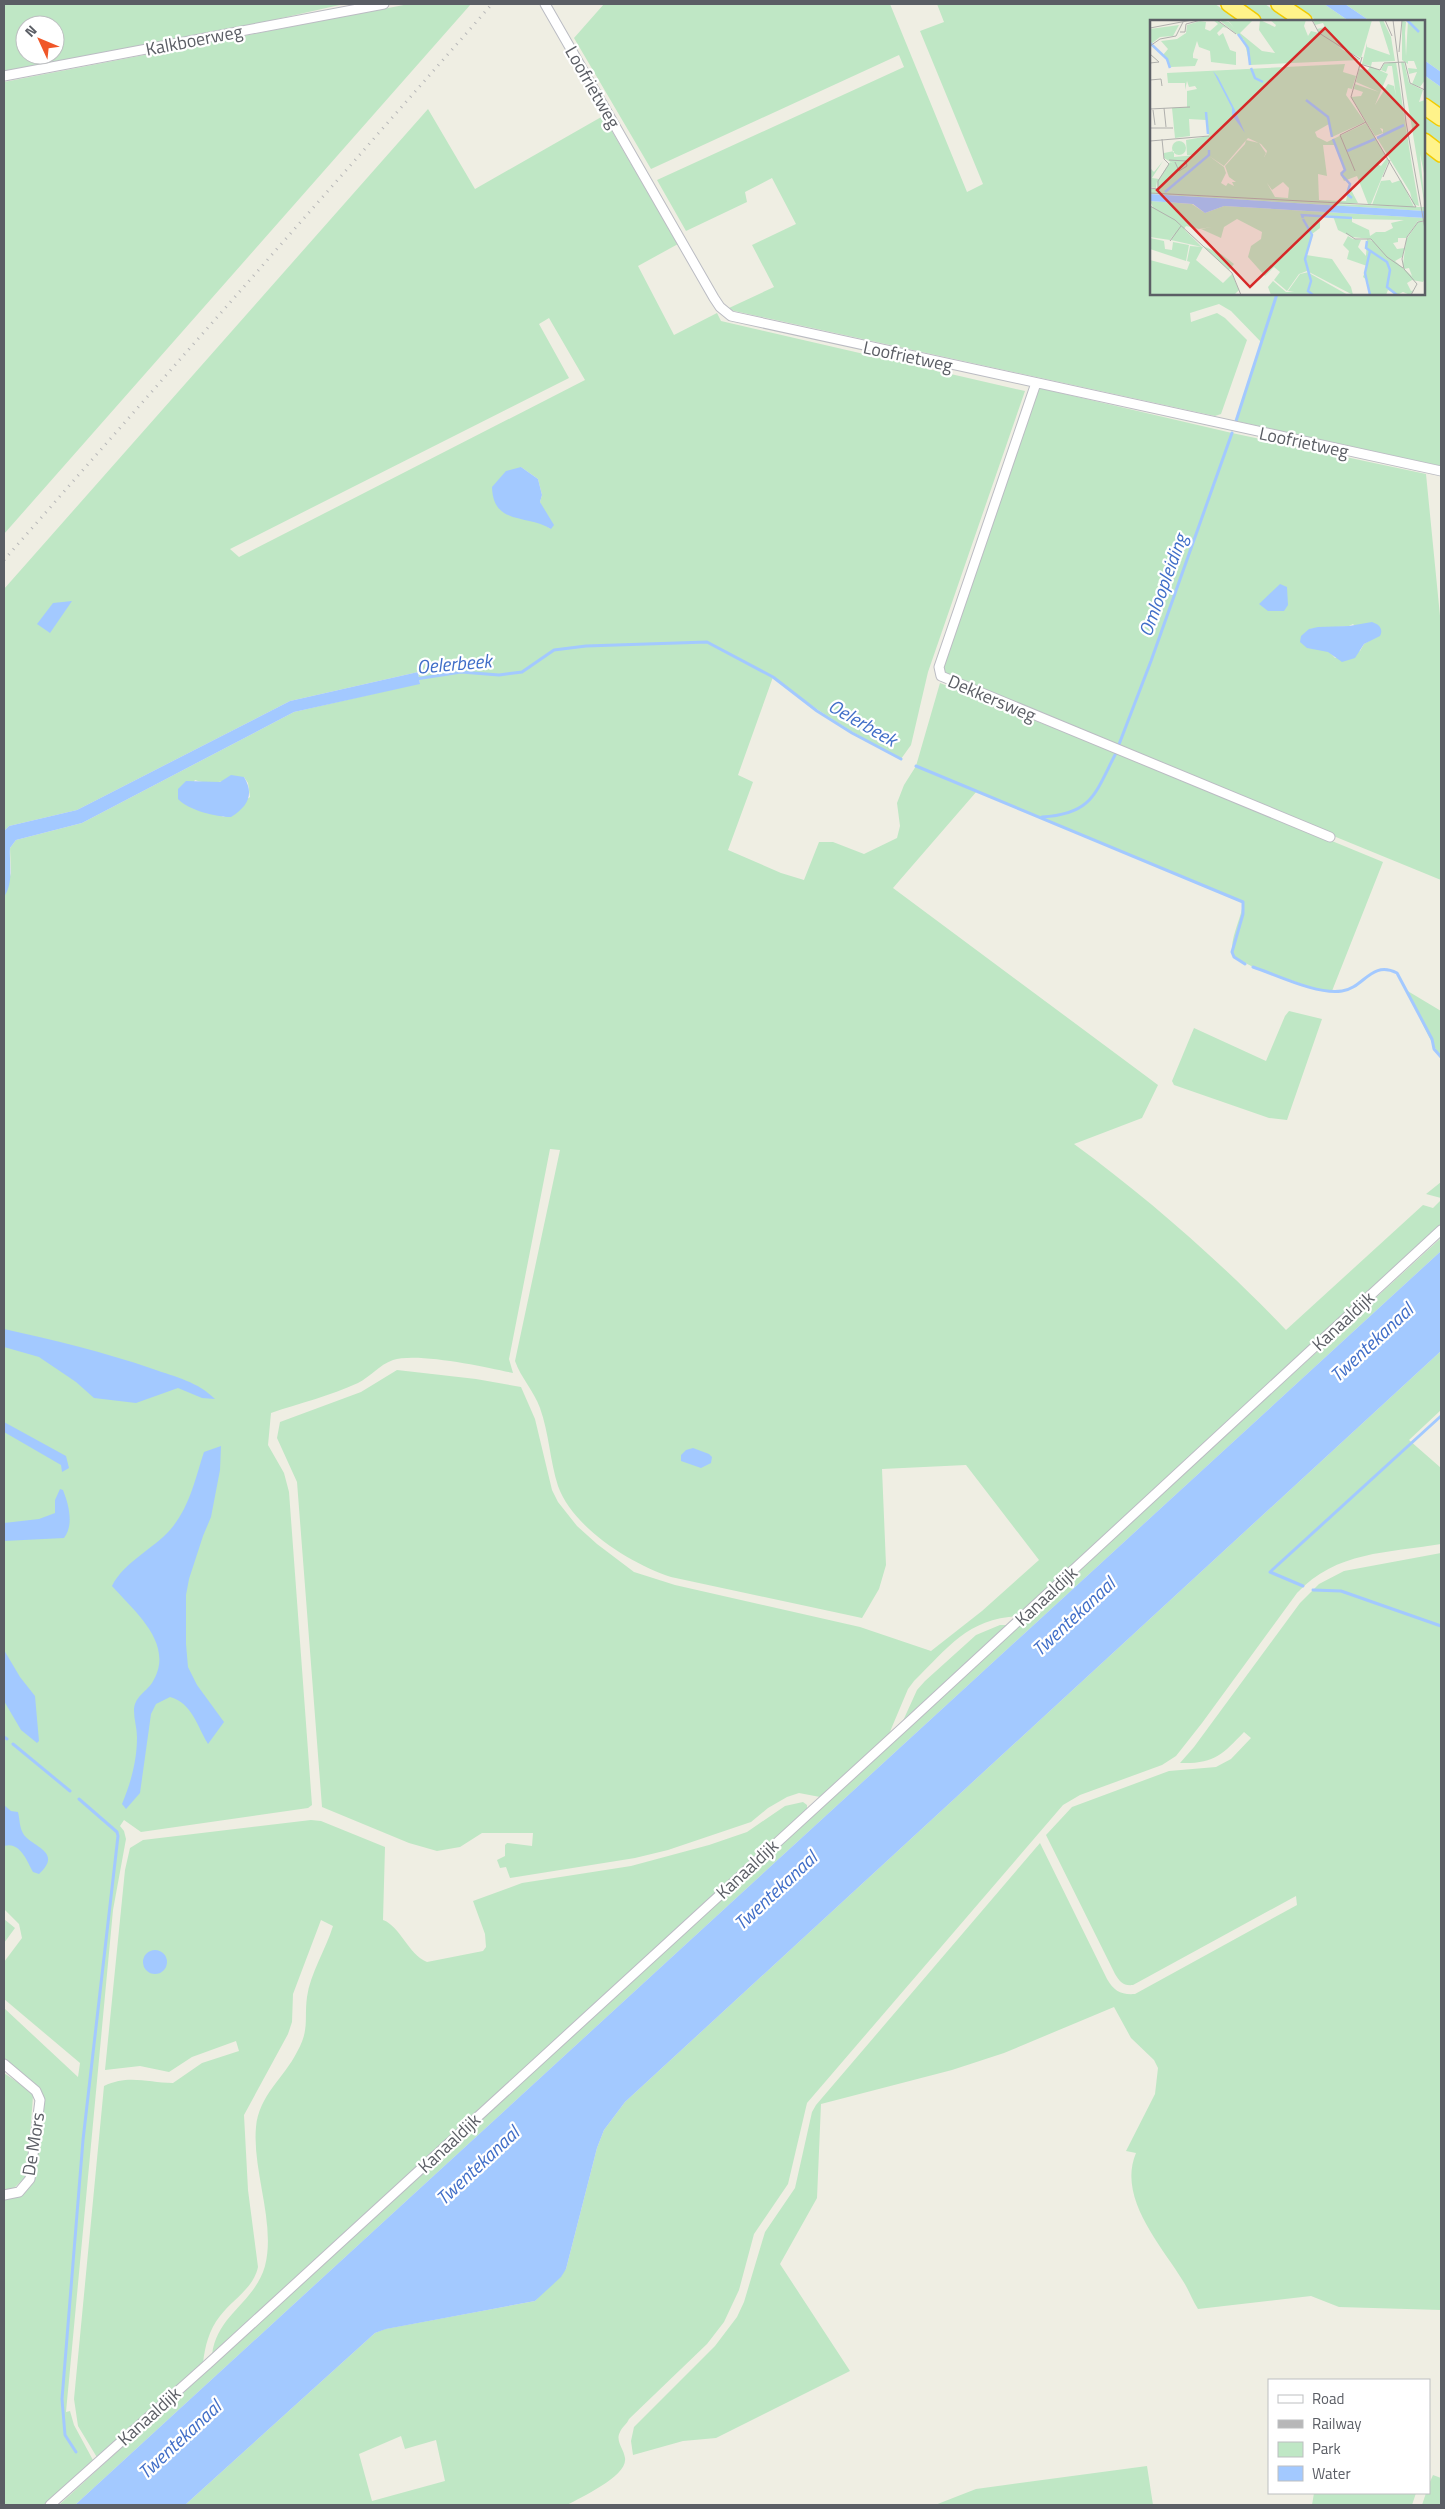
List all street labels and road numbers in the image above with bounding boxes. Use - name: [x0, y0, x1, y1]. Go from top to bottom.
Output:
- street label: Kalkboerweg: [143, 17, 245, 63]
- street label: Loofrietweg: [559, 41, 627, 133]
- street label: Loofrietweg: [861, 333, 955, 379]
- street label: Loofrietweg: [1257, 419, 1351, 465]
- street label: Dekkersweg: [944, 667, 1040, 729]
- street label: Kanaaldijk: [1306, 1285, 1381, 1357]
- street label: Kanaaldijk: [1009, 1560, 1084, 1632]
- street label: Kanaaldijk: [710, 1833, 785, 1905]
- street label: Kanaaldijk: [412, 2107, 487, 2179]
- street label: De Mors: [15, 2110, 51, 2178]
- street label: Kanaaldijk: [111, 2380, 187, 2452]

